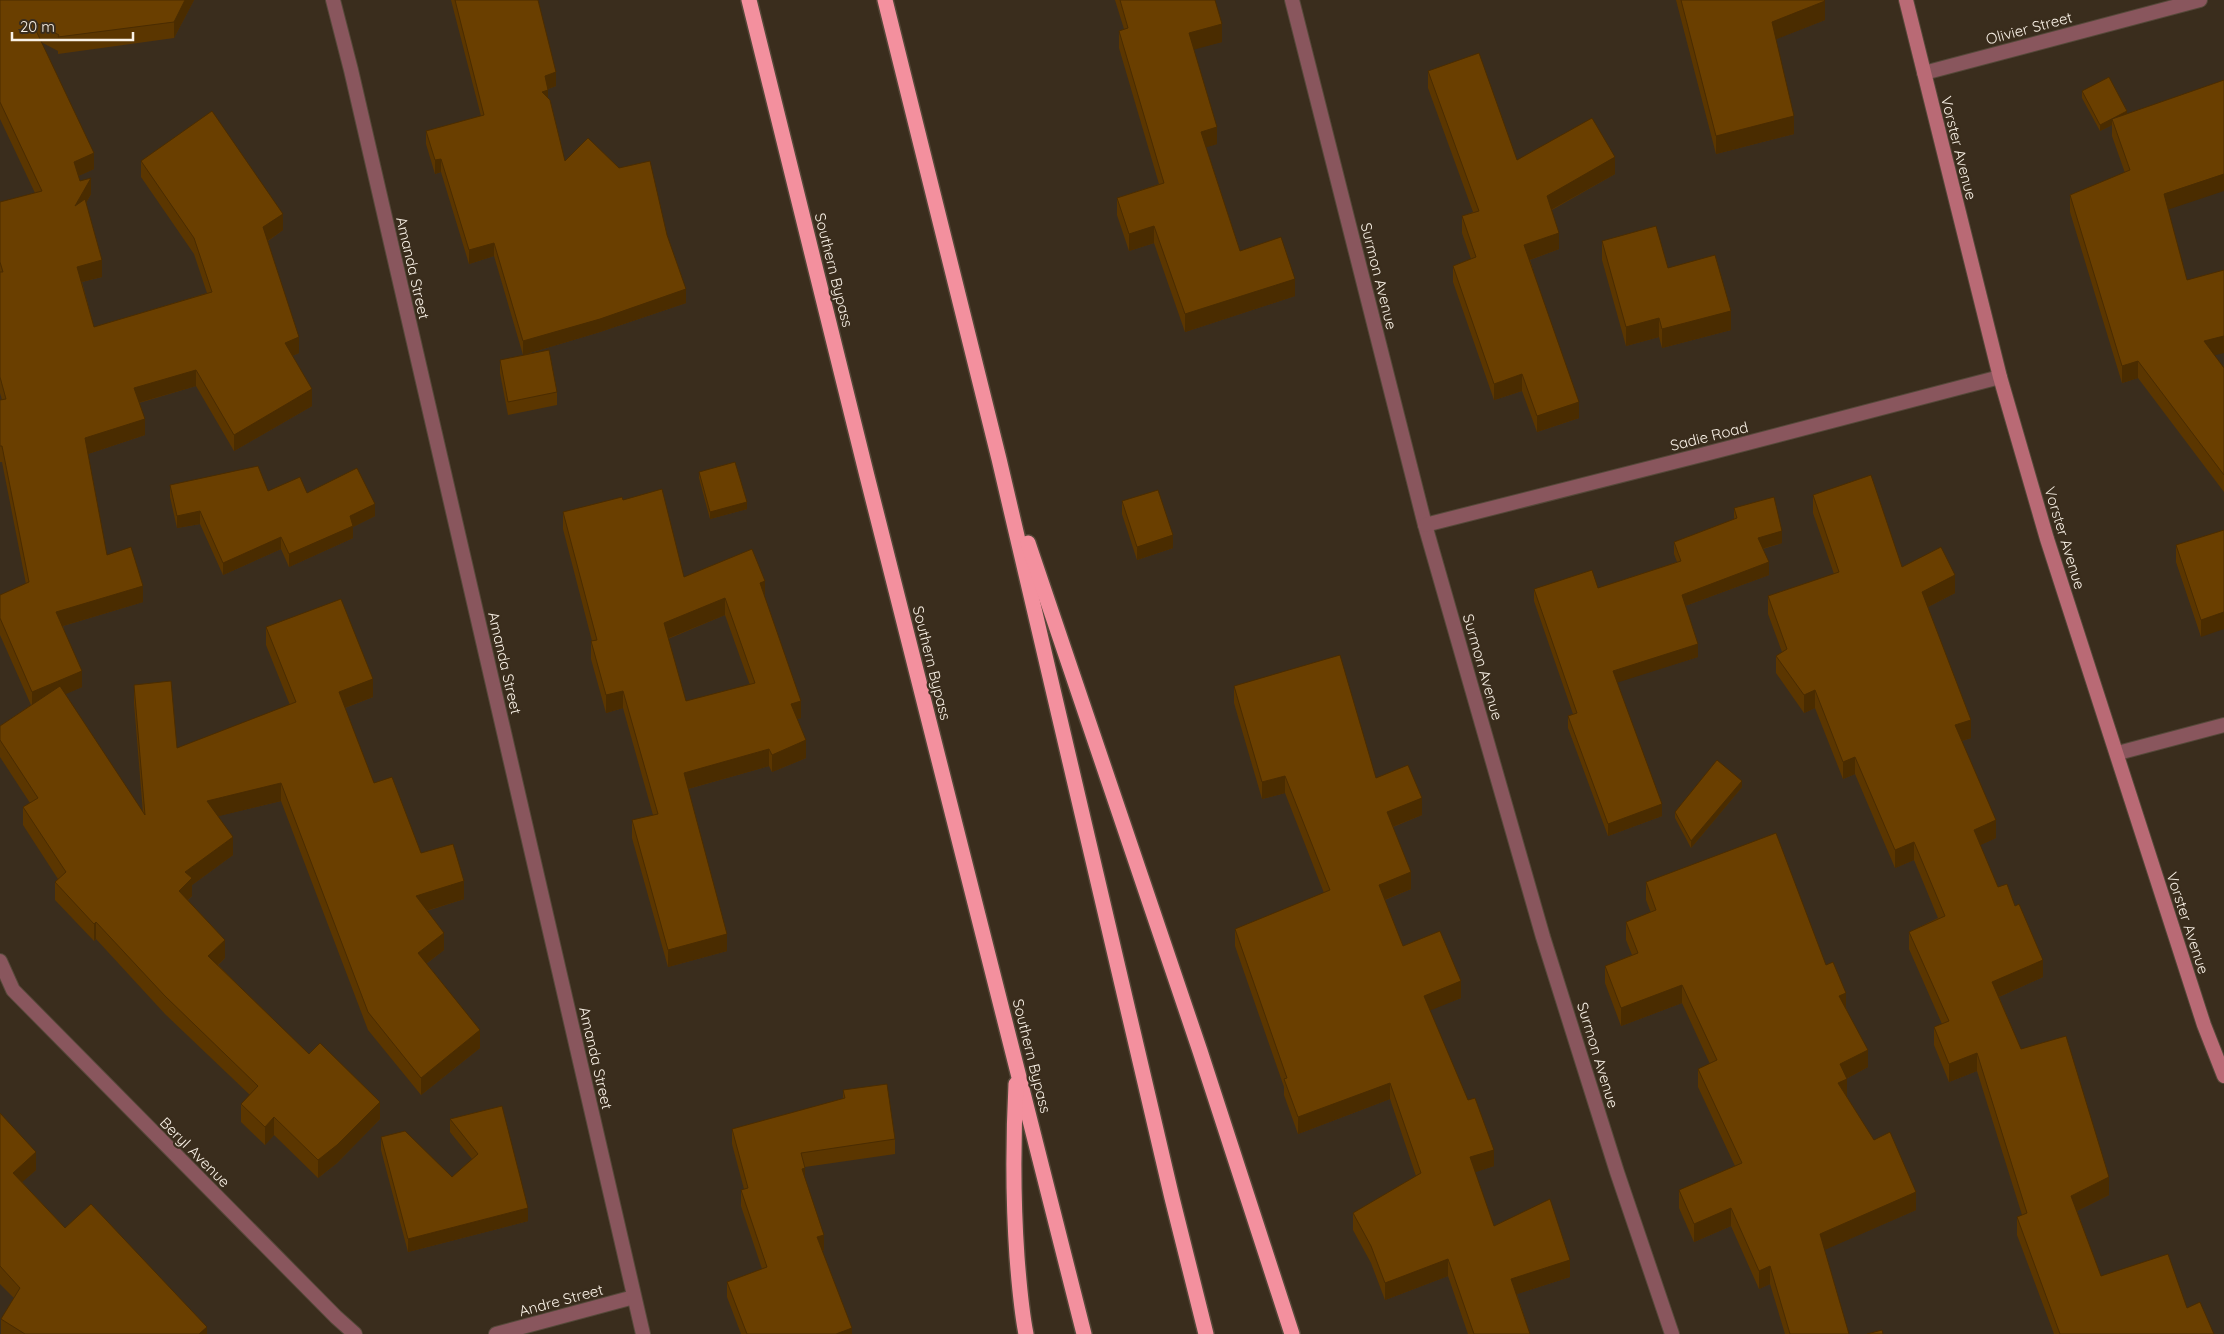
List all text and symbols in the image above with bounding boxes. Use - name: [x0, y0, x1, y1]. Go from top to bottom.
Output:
- street label: Olivier Street: [1984, 7, 2074, 49]
- scale bar: [12, 10, 134, 42]
- text: 20 m: [20, 17, 55, 36]
- street label: Vorster Avenue: [1937, 94, 1981, 202]
- street label: Southern Bypass: [811, 211, 857, 329]
- street label: Amanda Street: [392, 215, 434, 321]
- street label: Surmon Avenue: [1357, 221, 1401, 331]
- street label: Sadie Road: [1668, 417, 1750, 455]
- street label: Vorster Avenue: [2040, 484, 2090, 592]
- street label: Southern Bypass: [909, 604, 955, 722]
- street label: Amanda Street: [484, 610, 526, 716]
- street label: Surmon Avenue: [1459, 612, 1507, 722]
- street label: Vorster Avenue: [2163, 870, 2213, 976]
- street label: Southern Bypass: [1009, 997, 1055, 1115]
- street label: Surmon Avenue: [1573, 1000, 1623, 1110]
- street label: Amanda Street: [575, 1005, 617, 1111]
- street label: Beryl Avenue: [156, 1113, 234, 1191]
- street label: Andre Street: [517, 1280, 605, 1320]

